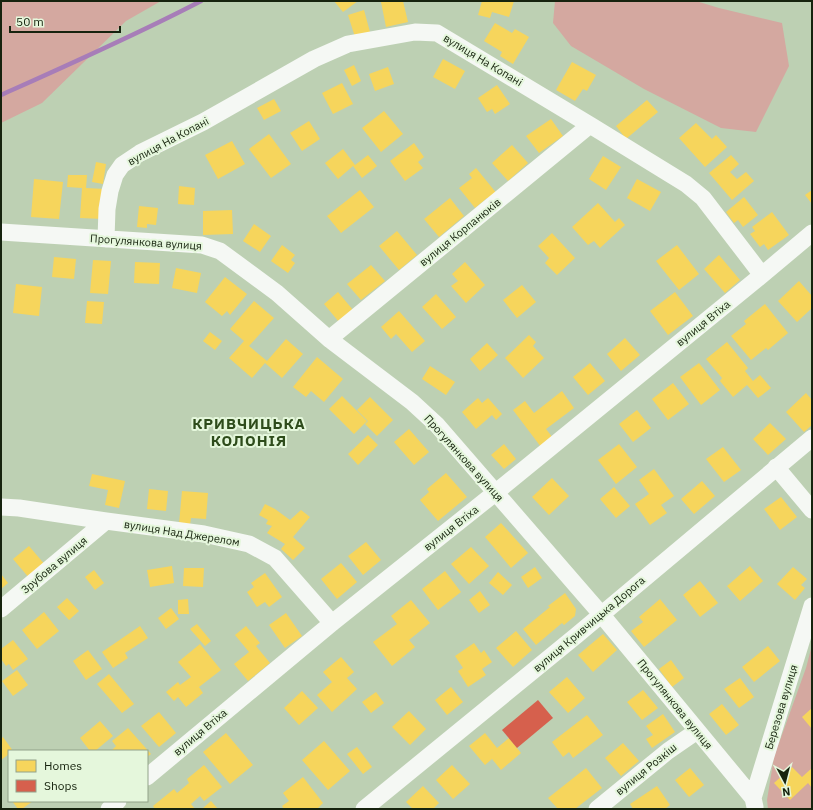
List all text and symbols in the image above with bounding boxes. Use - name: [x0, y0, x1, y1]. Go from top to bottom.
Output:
- scale bar: [10, 8, 120, 34]
- text: 50 m: [16, 14, 44, 29]
- street label: вулиця На Копані: [441, 31, 525, 89]
- street label: вулиця На Копані: [125, 114, 211, 168]
- street label: вулиця Корпанюків: [416, 195, 504, 269]
- street label: Прогулянкова вулиця: [90, 231, 202, 253]
- street label: вулиця Втіха: [673, 297, 733, 349]
- street label: Прогулянкова вулиця: [421, 412, 507, 504]
- district label: КРИВЧИЦЬКА КОЛОНІЯ: [192, 414, 306, 450]
- street label: вулиця Втіха: [421, 502, 481, 554]
- street label: вулиця Над Джерелом: [123, 517, 241, 549]
- street label: Зрубова вулиця: [18, 533, 90, 597]
- street label: вулиця Кривчицька Дорога: [530, 573, 648, 675]
- street label: Прогулянкова вулиця: [634, 656, 716, 752]
- street label: Березова вулиця: [761, 663, 801, 751]
- street label: вулиця Втіха: [170, 705, 230, 758]
- street label: вулиця Розкіш: [613, 740, 679, 798]
- legend: [8, 750, 148, 802]
- text: Homes: [44, 758, 82, 773]
- north arrow: [765, 762, 805, 802]
- text: Shops: [44, 778, 77, 793]
- text: N: [781, 784, 791, 799]

